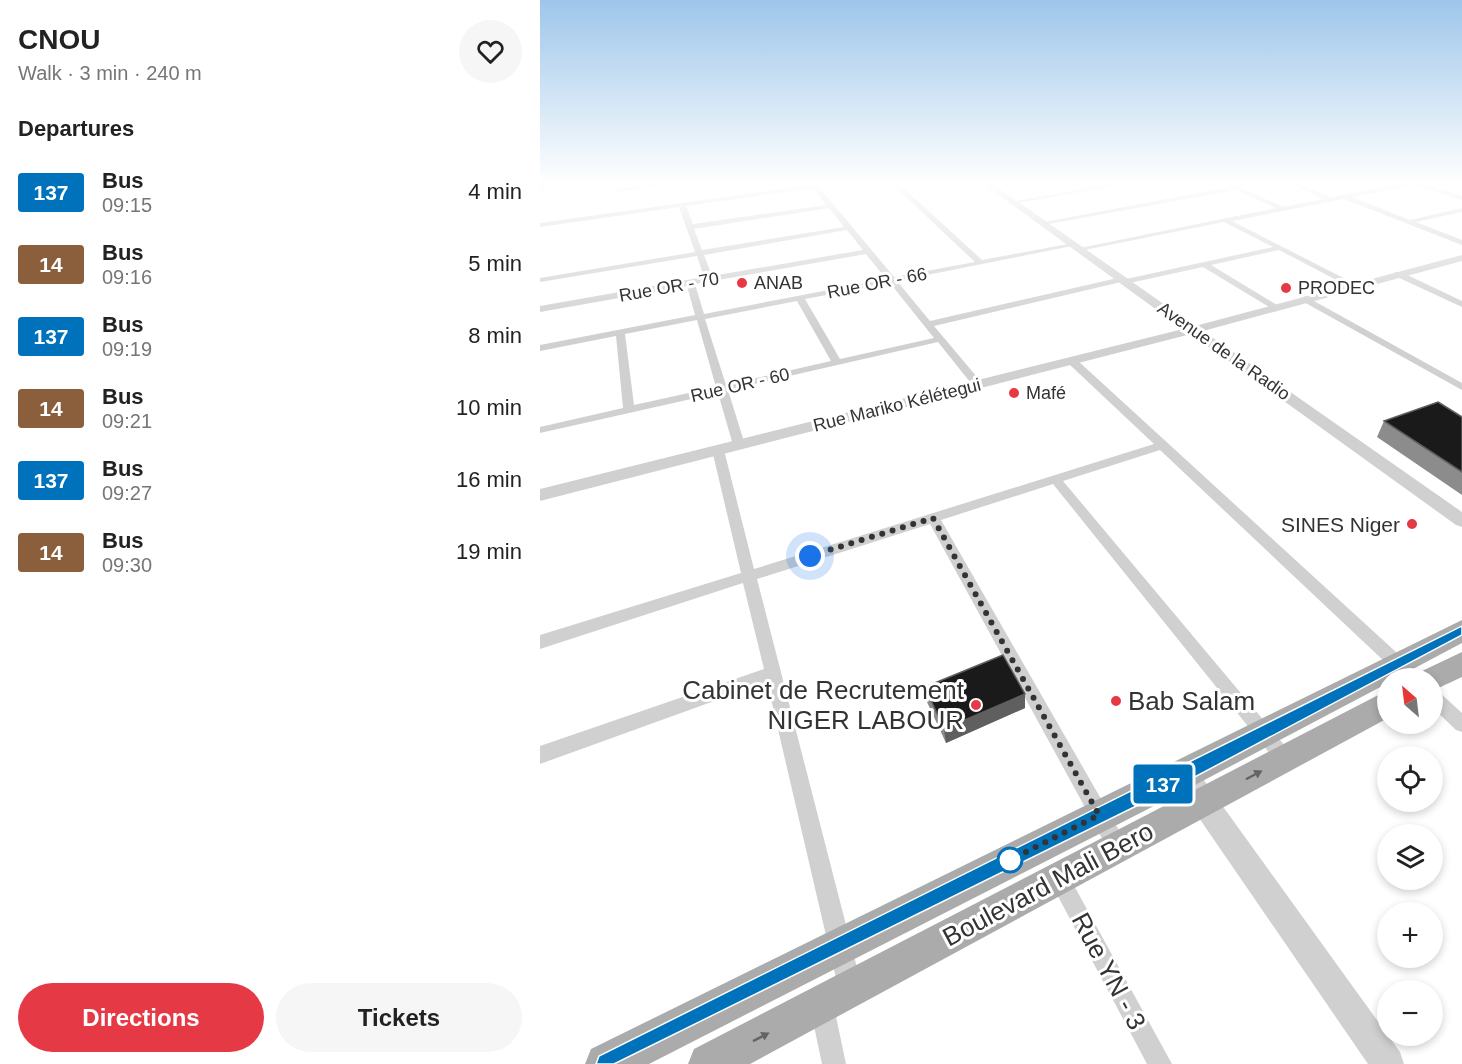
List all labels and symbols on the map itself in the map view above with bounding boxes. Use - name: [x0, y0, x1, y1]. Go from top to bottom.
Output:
- street label: Rue OR - 66: [825, 264, 929, 302]
- street label: Rue OR - 70: [618, 268, 720, 306]
- place label: ANAB: [754, 273, 803, 293]
- marker: ANAB: [735, 276, 749, 290]
- place label: PRODEC: [1298, 278, 1375, 298]
- marker: PRODEC: [1279, 281, 1293, 295]
- street label: Avenue de la Radio: [1154, 298, 1294, 404]
- street label: Rue OR - 60: [689, 364, 791, 406]
- street label: Rue Mariko Kélétegui: [811, 374, 983, 436]
- place label: Mafé: [1026, 383, 1066, 403]
- marker: Mafé: [1007, 386, 1021, 400]
- place label: SINES Niger: [1281, 513, 1400, 536]
- marker: SINES Niger: [1405, 517, 1419, 531]
- your location: [795, 541, 825, 571]
- north arrow: [1377, 668, 1443, 734]
- place label: Cabinet de Recrutement NIGER LABOUR: [682, 675, 965, 735]
- place label: Bab Salam: [1128, 686, 1255, 716]
- marker: Bab Salam: [1109, 694, 1123, 708]
- marker: Cabinet de Recrutement NIGER LABOUR: [969, 698, 983, 712]
- line badge: 137: [1128, 764, 1198, 804]
- one-way arrow: [1246, 770, 1263, 780]
- street label: Boulevard Mali Bero: [938, 816, 1158, 952]
- unlabelled marker: [997, 847, 1023, 873]
- street label: Rue YN - 3: [1066, 907, 1152, 1035]
- one-way arrow: [753, 1032, 770, 1042]

